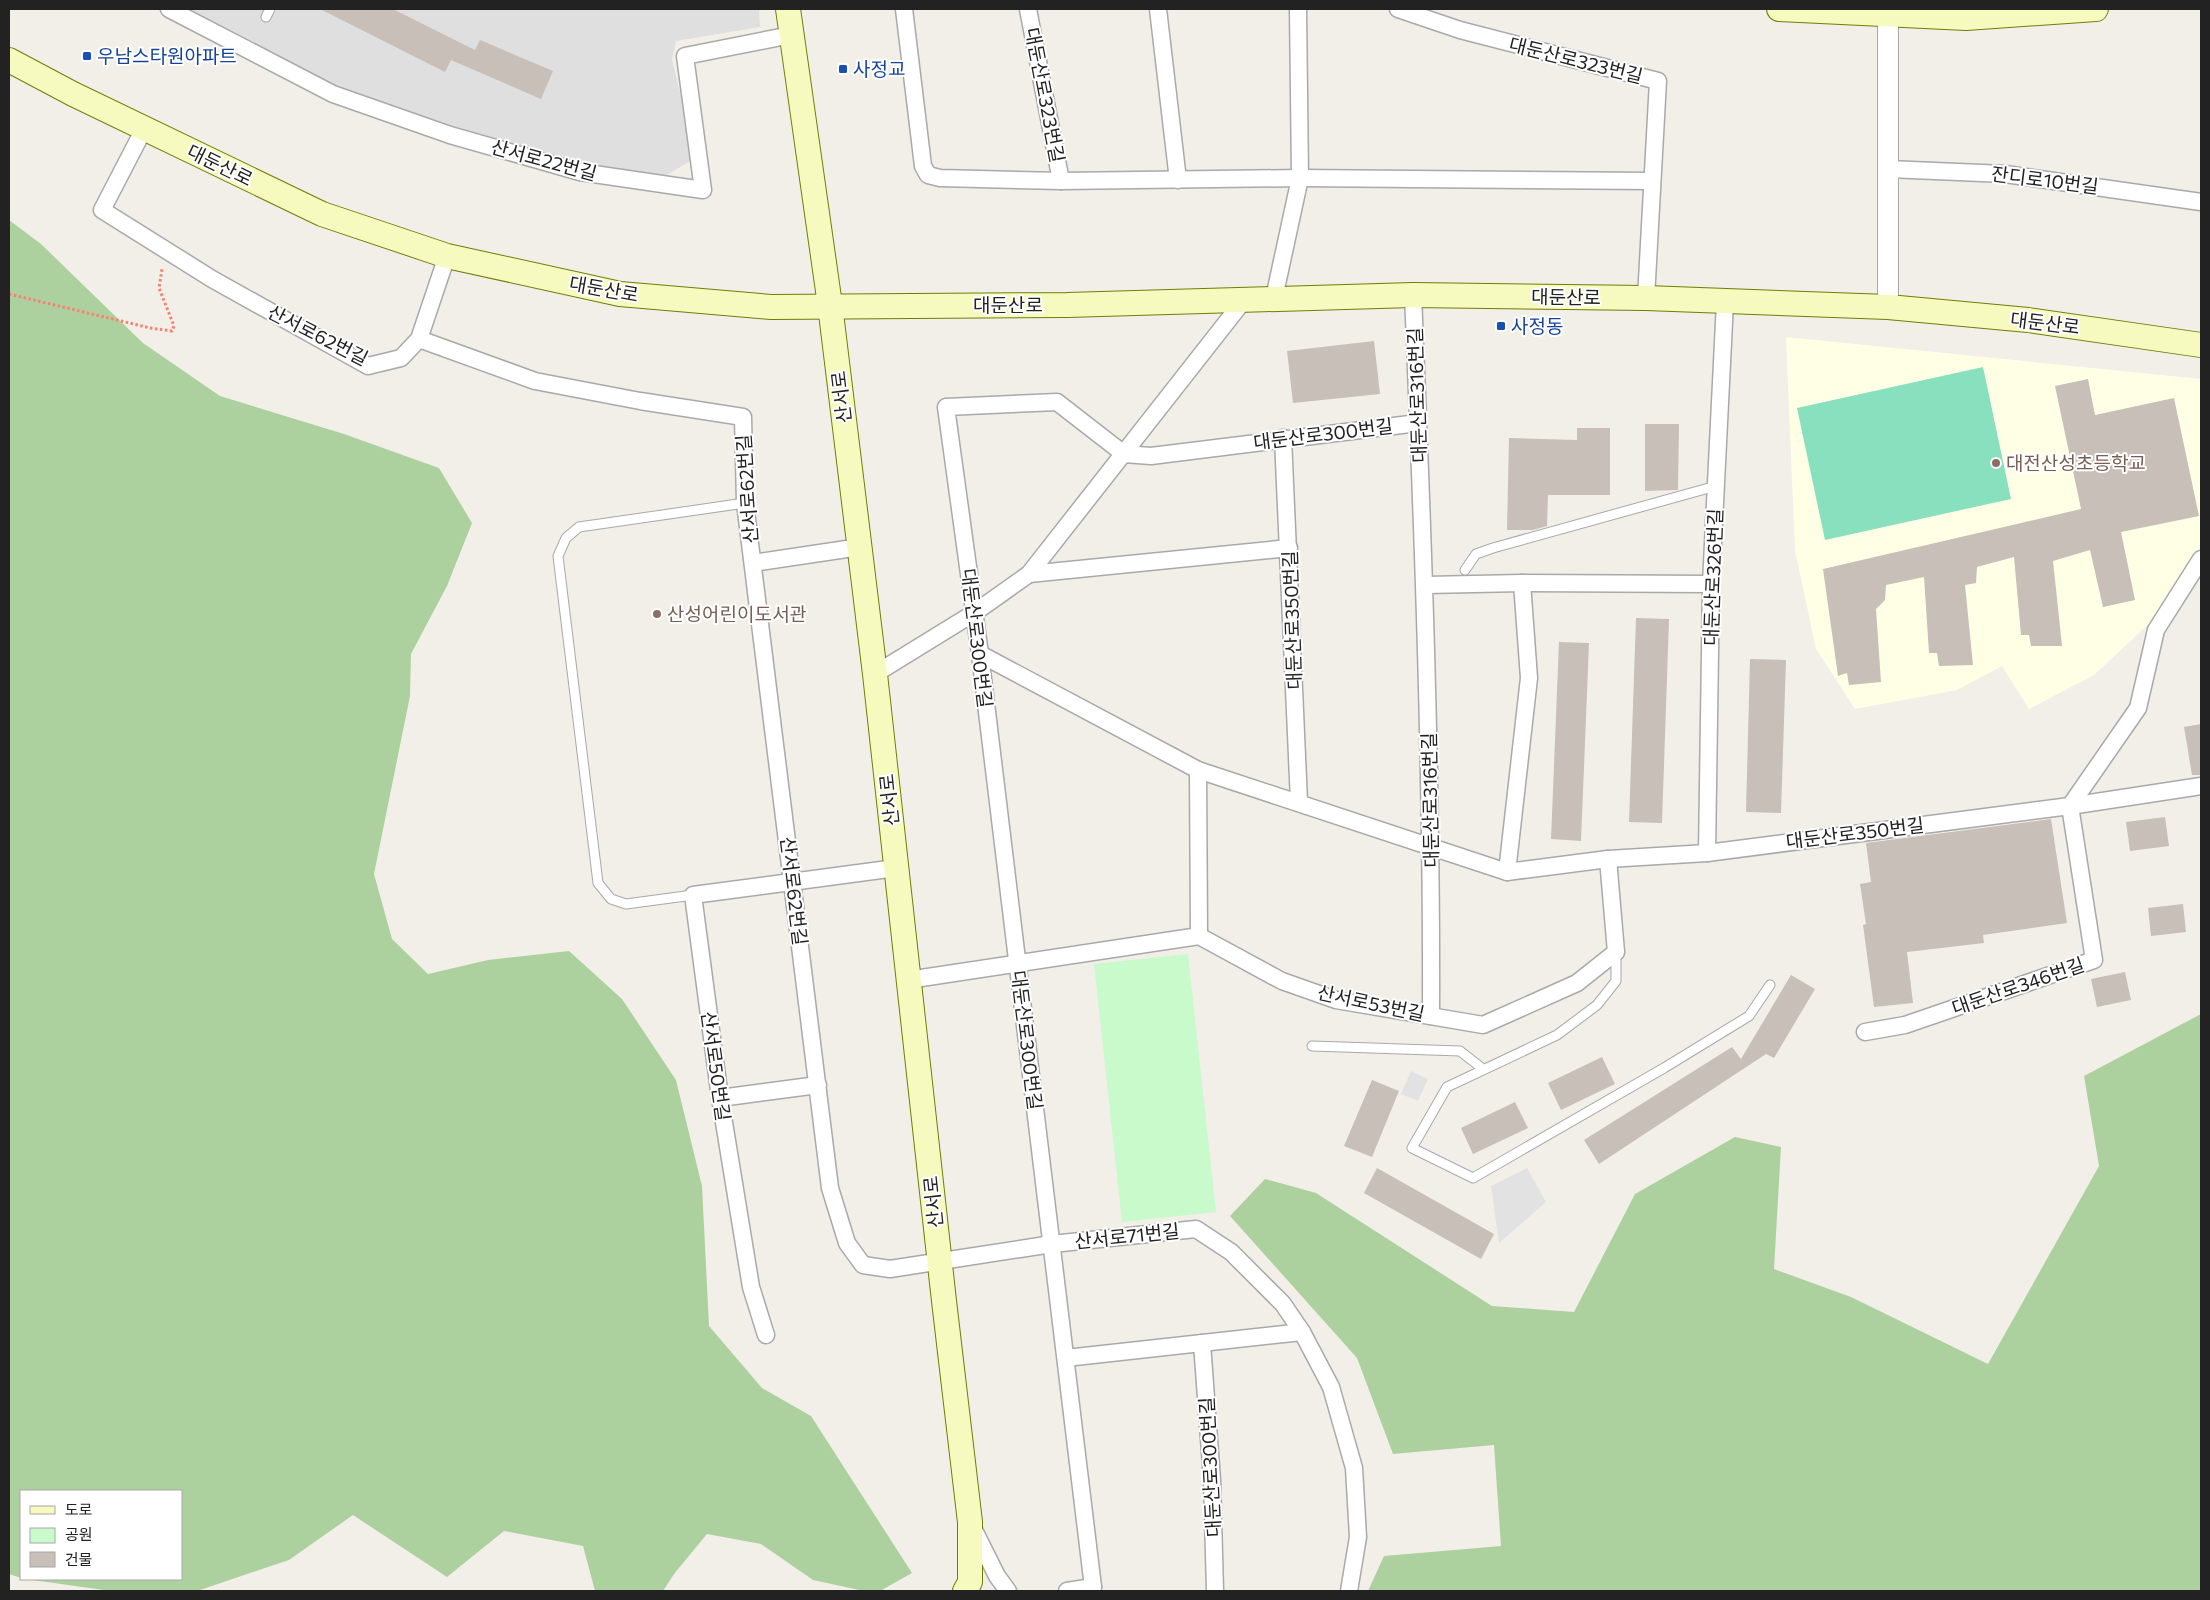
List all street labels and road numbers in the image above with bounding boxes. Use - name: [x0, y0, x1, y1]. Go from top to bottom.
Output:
- street label: 대둔산로323번길: [1021, 25, 1070, 164]
- street label: 대둔산로323번길: [1507, 32, 1645, 87]
- street label: 산서로22번길: [489, 134, 599, 185]
- street label: 대둔산로: [184, 139, 257, 190]
- street label: 잔디로10번길: [1990, 162, 2100, 197]
- street label: 대둔산로: [568, 271, 641, 306]
- street label: 대둔산로: [1531, 284, 1601, 309]
- street label: 대둔산로: [973, 293, 1043, 316]
- street label: 산서로62번길: [264, 299, 372, 370]
- street label: 대둔산로: [2009, 307, 2081, 338]
- street label: 대둔산로316번길: [1403, 327, 1430, 463]
- street label: 산서로: [826, 370, 855, 424]
- street label: 대둔산로300번길: [1252, 414, 1394, 453]
- street label: 산서로62번길: [731, 434, 762, 544]
- street label: 대둔산로326번길: [1699, 508, 1726, 646]
- street label: 대둔산로350번길: [1278, 550, 1305, 690]
- street label: 대둔산로300번길: [958, 567, 997, 709]
- street label: 대둔산로316번길: [1417, 732, 1442, 868]
- street label: 산서로: [874, 773, 903, 827]
- street label: 대둔산로350번길: [1785, 813, 1925, 852]
- street label: 산서로62번길: [776, 835, 813, 947]
- street label: 대둔산로346번길: [1949, 952, 2087, 1019]
- street label: 대둔산로300번길: [1008, 969, 1047, 1111]
- street label: 산서로53번길: [1315, 980, 1427, 1025]
- street label: 산서로50번길: [697, 1010, 736, 1122]
- street label: 산서로: [918, 1175, 947, 1229]
- street label: 산서로71번길: [1073, 1219, 1181, 1252]
- street label: 대둔산로300번길: [1194, 1396, 1225, 1538]

